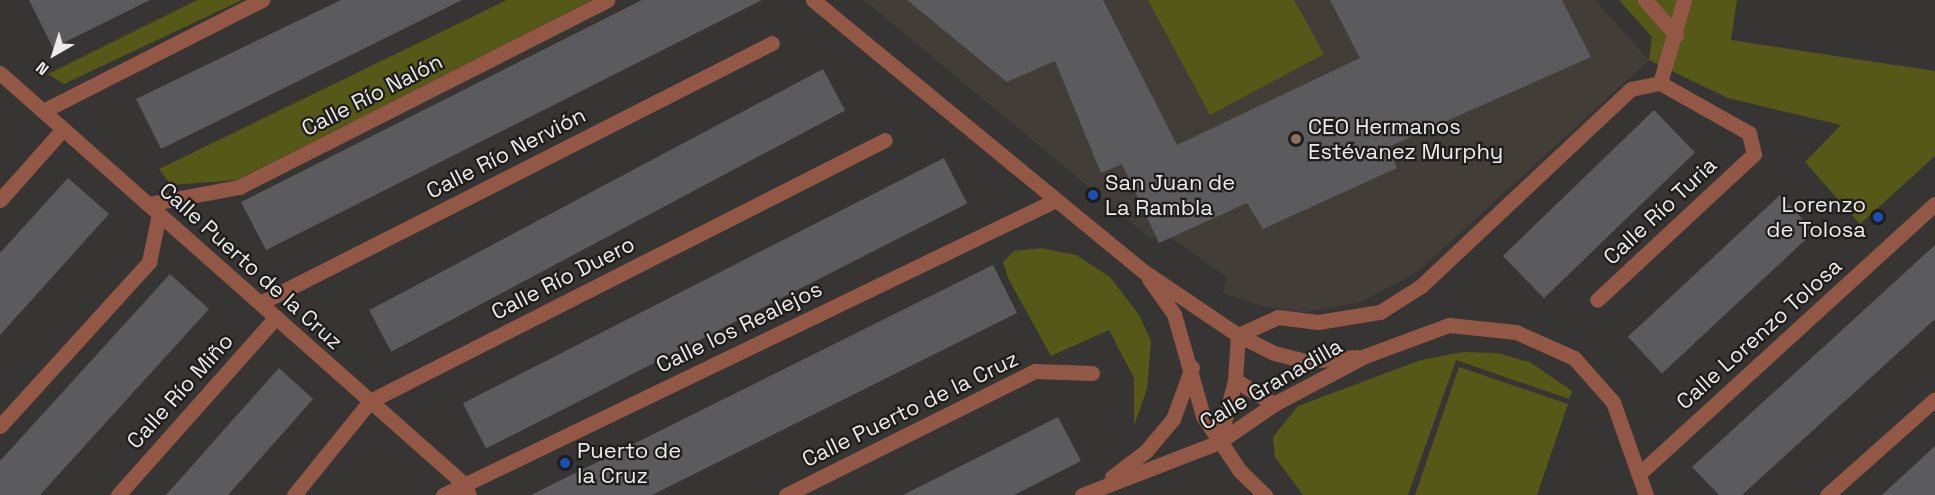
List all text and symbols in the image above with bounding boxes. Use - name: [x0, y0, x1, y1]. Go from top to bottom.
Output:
- north arrow: [24, 24, 84, 84]
- street label: Calle Río Nalón: [297, 48, 447, 142]
- text: N: [32, 57, 53, 80]
- street label: Calle Río Nervión: [422, 102, 590, 204]
- place label: CEO Hermanos Estévanez Murphy: [1308, 113, 1503, 164]
- marker: CEO Hermanos Estévanez Murphy: [1289, 132, 1303, 146]
- street label: Calle Río Turia: [1598, 152, 1722, 270]
- place label: San Juan de La Rambla: [1105, 169, 1235, 220]
- street label: Calle Puerto de la Cruz: [154, 177, 348, 355]
- marker: San Juan de La Rambla: [1086, 188, 1100, 202]
- place label: Lorenzo de Tolosa: [1766, 191, 1866, 242]
- marker: Lorenzo de Tolosa: [1871, 210, 1885, 224]
- street label: Calle Río Duero: [487, 231, 639, 325]
- street label: Calle Lorenzo Tolosa: [1671, 253, 1847, 415]
- street label: Calle los Realejos: [652, 275, 826, 379]
- street label: Calle Río Miño: [121, 328, 239, 454]
- street label: Calle Granadilla: [1195, 333, 1347, 435]
- street label: Calle Puerto de la Cruz: [798, 345, 1022, 473]
- place label: Puerto de la Cruz: [577, 437, 681, 488]
- marker: Puerto de la Cruz: [558, 456, 572, 470]

